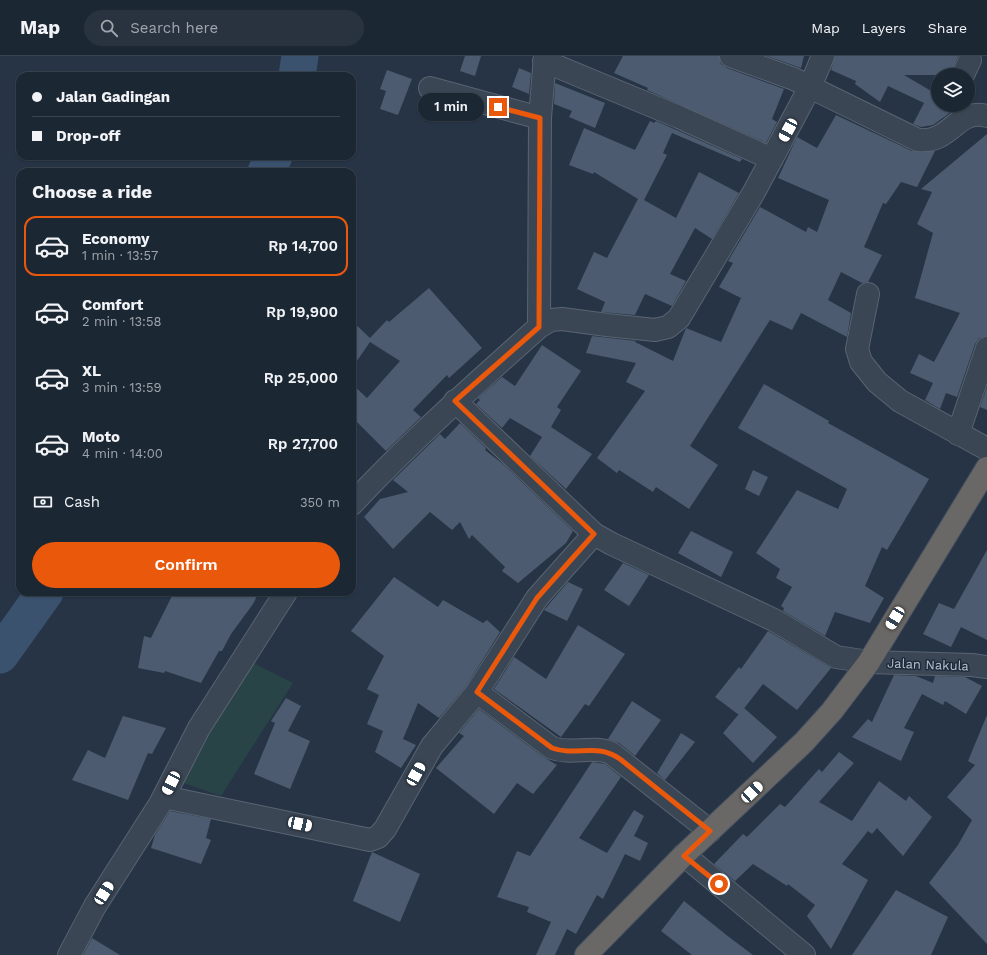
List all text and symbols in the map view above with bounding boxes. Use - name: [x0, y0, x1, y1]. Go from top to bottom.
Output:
- search box: [84, 10, 364, 46]
- text: Map: [20, 16, 60, 39]
- icon: search: [98, 17, 120, 39]
- text: Search here: [130, 19, 218, 37]
- text: Map: [811, 20, 840, 36]
- text: Layers: [862, 20, 906, 36]
- text: Share: [928, 20, 967, 36]
- map controls: [931, 68, 975, 112]
- button: layers: [931, 68, 975, 112]
- text: Jalan Gadingan: [56, 88, 170, 106]
- callout: 1 min: [418, 93, 484, 121]
- route end: [489, 98, 507, 116]
- text: 1 min: [434, 99, 468, 114]
- car: [777, 117, 799, 143]
- text: Drop-off: [56, 127, 121, 145]
- text: Choose a ride: [32, 181, 152, 202]
- icon: car: [34, 228, 70, 264]
- text: Economy: [82, 230, 149, 248]
- text: Rp 14,700: [268, 237, 338, 255]
- text: 1 min · 13:57: [82, 248, 158, 263]
- icon: car: [34, 294, 70, 330]
- text: Comfort: [82, 296, 143, 314]
- text: Rp 19,900: [266, 303, 338, 321]
- text: 2 min · 13:58: [82, 314, 162, 329]
- icon: car: [34, 360, 70, 396]
- text: XL: [82, 362, 101, 380]
- text: Rp 25,000: [264, 369, 338, 387]
- text: 3 min · 13:59: [82, 380, 162, 395]
- icon: car: [34, 426, 70, 462]
- text: Moto: [82, 428, 120, 446]
- text: Rp 27,700: [268, 435, 338, 453]
- text: 4 min · 14:00: [82, 446, 163, 461]
- icon: cash: [32, 491, 54, 513]
- text: Cash: [64, 493, 100, 511]
- text: 350 m: [300, 495, 340, 510]
- button: Confirm: [32, 542, 340, 588]
- car: [884, 605, 906, 631]
- street label: Jalan Nakula: [887, 656, 970, 673]
- car: [405, 761, 427, 787]
- car: [160, 770, 182, 796]
- car: [739, 779, 765, 805]
- car: [287, 816, 313, 832]
- route start: [710, 875, 728, 893]
- car: [93, 880, 115, 906]

